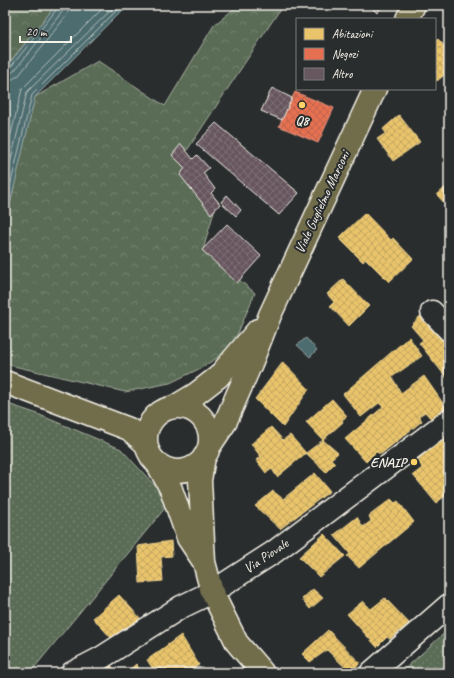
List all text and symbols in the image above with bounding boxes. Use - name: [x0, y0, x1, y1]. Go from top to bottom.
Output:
- scale bar: [20, 18, 71, 44]
- legend: [296, 18, 436, 90]
- text: 20 m: [26, 24, 48, 40]
- text: Abitazioni: [332, 26, 374, 42]
- text: Negozi: [332, 46, 359, 62]
- text: Altro: [332, 66, 353, 82]
- marker: Q8: [297, 100, 307, 110]
- place label: Q8: [295, 112, 310, 129]
- street label: Viale Guglielmo Marconi: [291, 146, 354, 256]
- place label: ENAIP: [370, 454, 408, 471]
- marker: ENAIP: [409, 457, 419, 467]
- street label: Via Piovale: [241, 534, 293, 577]

